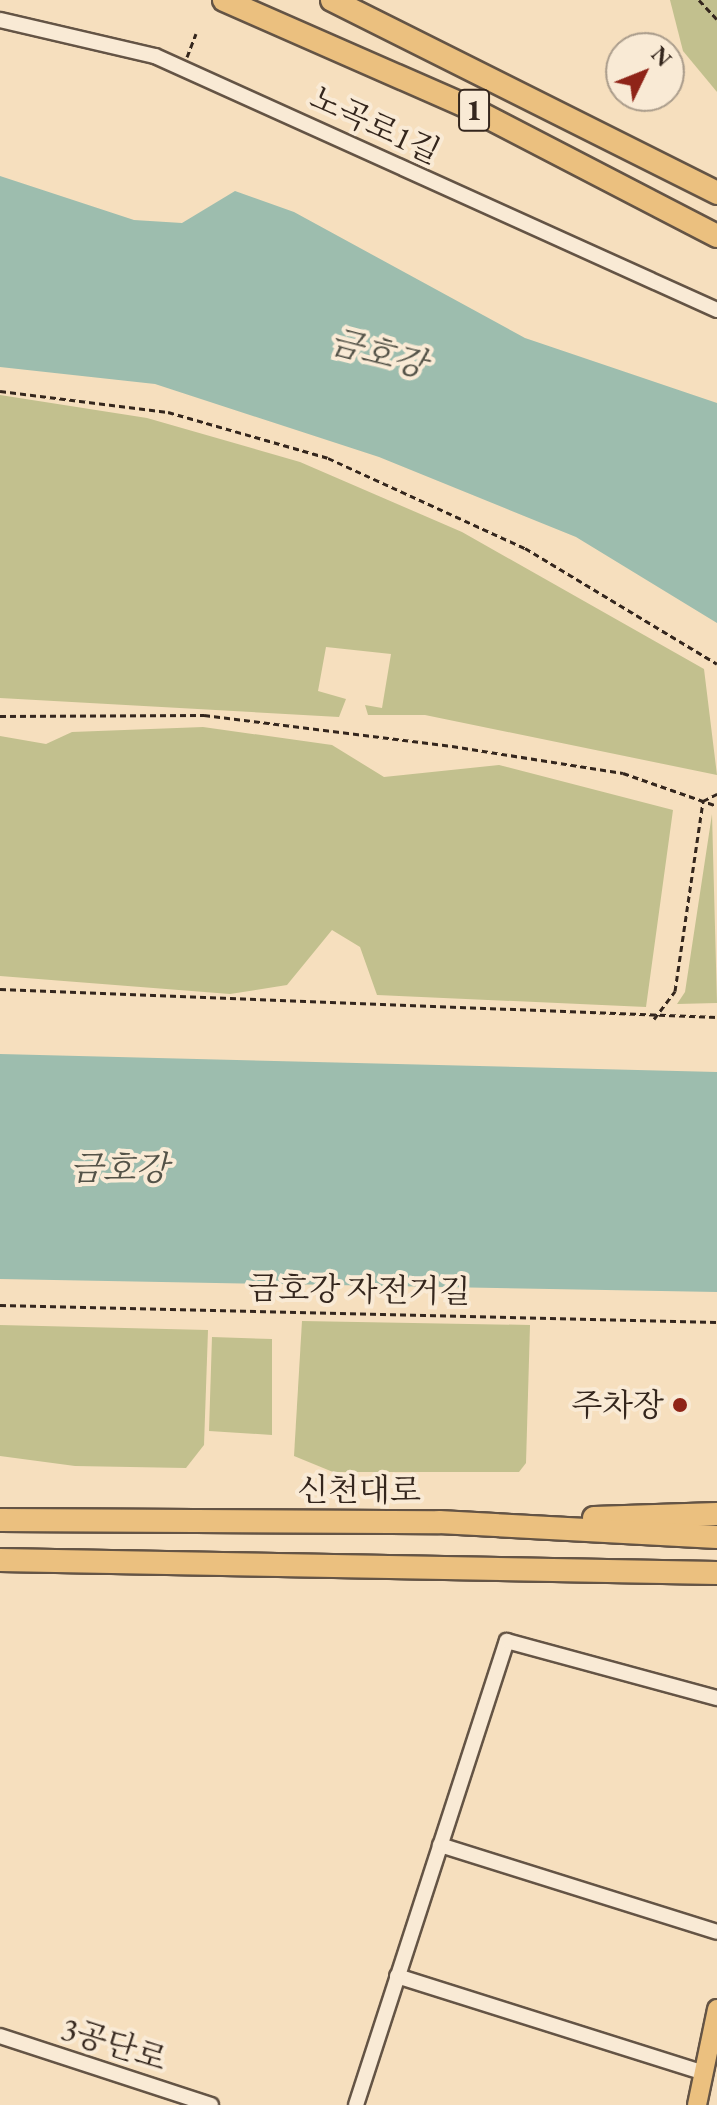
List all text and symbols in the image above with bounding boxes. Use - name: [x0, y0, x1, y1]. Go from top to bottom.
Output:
- north arrow: [605, 32, 685, 112]
- text: N: [645, 40, 678, 73]
- street label: 노곡로1길: [304, 78, 446, 172]
- road number: 1: [458, 84, 490, 136]
- water label: 금호강: [325, 321, 431, 385]
- water label: 금호강: [70, 1149, 168, 1189]
- street label: 금호강 자전거길: [247, 1269, 471, 1311]
- place label: 주차장: [571, 1386, 664, 1424]
- marker: 주차장: [671, 1396, 689, 1414]
- street label: 신천대로: [297, 1471, 421, 1509]
- street label: 3공단로: [57, 2009, 171, 2079]

